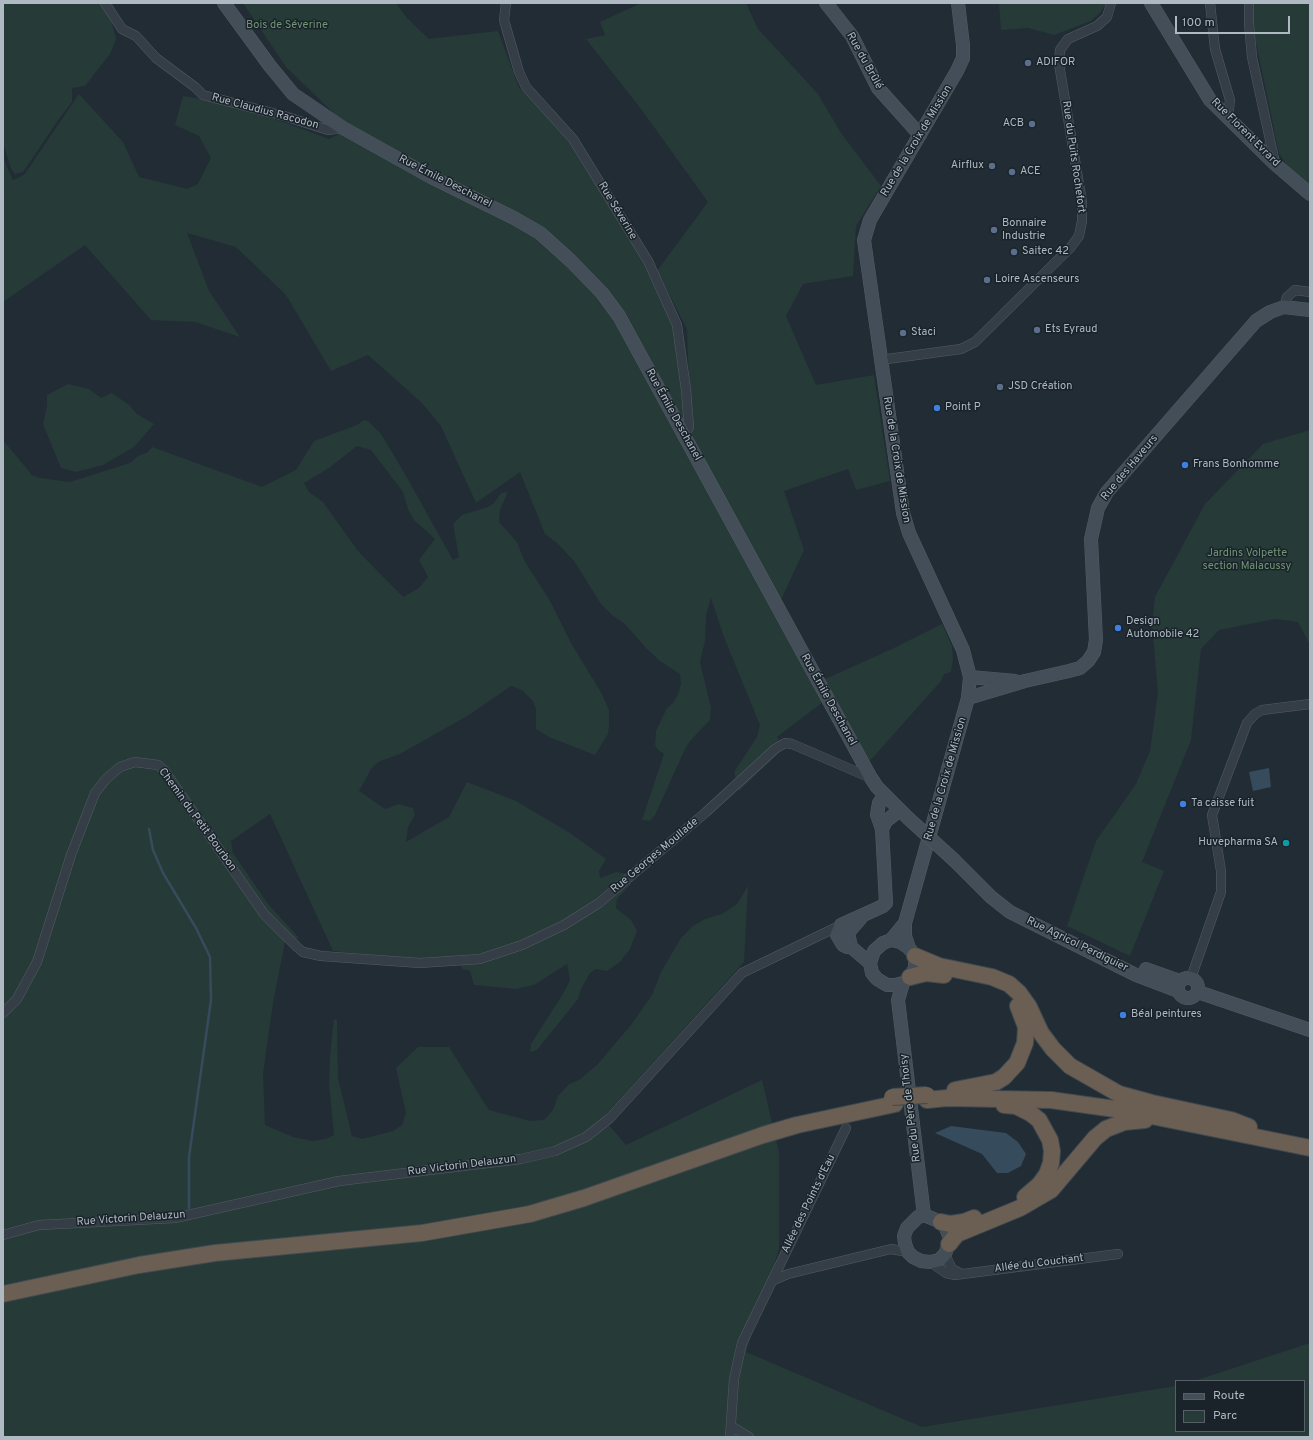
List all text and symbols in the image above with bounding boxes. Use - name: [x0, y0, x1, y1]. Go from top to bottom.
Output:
- scale bar: [1177, 8, 1292, 34]
- text: 100 m: [1182, 15, 1215, 31]
- park label: Bois de Séverine: [246, 19, 328, 33]
- street label: Rue du Brûlé: [843, 30, 885, 92]
- place label: ADIFOR: [1036, 56, 1075, 70]
- marker: ADIFOR: [1023, 58, 1033, 68]
- street label: Rue de la Croix de Mission: [878, 83, 956, 199]
- street label: Rue Claudius Racodon: [210, 91, 320, 133]
- street label: Rue Florent Evrard: [1208, 96, 1282, 170]
- street label: Rue du Puits Rochefort: [1059, 100, 1087, 214]
- place label: ACB: [1003, 117, 1024, 131]
- marker: ACB: [1027, 119, 1037, 129]
- street label: Rue Émile Deschanel: [396, 153, 494, 211]
- place label: Airflux: [951, 159, 984, 173]
- marker: Airflux: [987, 161, 997, 171]
- place label: ACE: [1020, 165, 1041, 179]
- marker: ACE: [1007, 167, 1017, 177]
- street label: Rue Séverine: [595, 180, 639, 242]
- place label: Bonnaire Industrie: [1002, 217, 1046, 243]
- marker: Bonnaire Industrie: [989, 225, 999, 235]
- place label: Saitec 42: [1022, 245, 1069, 259]
- marker: Saitec 42: [1009, 247, 1019, 257]
- place label: Loire Ascenseurs: [995, 273, 1079, 287]
- marker: Loire Ascenseurs: [982, 275, 992, 285]
- place label: Ets Eyraud: [1045, 323, 1097, 337]
- marker: Ets Eyraud: [1032, 325, 1042, 335]
- place label: Staci: [911, 326, 936, 340]
- marker: Staci: [898, 328, 908, 338]
- street label: Rue Émile Deschanel: [642, 367, 704, 463]
- place label: JSD Création: [1008, 380, 1072, 394]
- marker: JSD Création: [995, 382, 1005, 392]
- street label: Rue de la Croix de Mission: [879, 396, 913, 524]
- place label: Point P: [945, 401, 981, 415]
- marker: Point P: [932, 403, 942, 413]
- street label: Rue des Haveurs: [1099, 432, 1161, 504]
- place label: Frans Bonhomme: [1193, 458, 1279, 472]
- marker: Frans Bonhomme: [1180, 460, 1190, 470]
- park label: Jardins Volpette section Malacussy: [1203, 547, 1291, 573]
- place label: Design Automobile 42: [1126, 615, 1199, 641]
- marker: Design Automobile 42: [1113, 623, 1123, 633]
- street label: Rue Émile Deschanel: [797, 652, 859, 748]
- street label: Rue de la Croix de Mission: [922, 716, 970, 842]
- street label: Chemin du Petit Bourbon: [155, 766, 239, 874]
- place label: Ta caisse fuit: [1191, 797, 1254, 811]
- marker: Ta caisse fuit: [1178, 799, 1188, 809]
- street label: Rue Georges Moullade: [609, 816, 701, 896]
- place label: Huvepharma SA: [1198, 836, 1278, 850]
- marker: Huvepharma SA: [1281, 838, 1291, 848]
- street label: Rue Agricol Perdiguier: [1024, 915, 1130, 975]
- place label: Béal peintures: [1131, 1008, 1202, 1022]
- marker: Béal peintures: [1118, 1010, 1128, 1020]
- street label: Rue du Père de Thoisy: [898, 1053, 924, 1163]
- street label: Allée des Points d'Eau: [779, 1152, 839, 1256]
- street label: Rue Victorin Delauzun: [407, 1153, 517, 1179]
- street label: Rue Victorin Delauzun: [76, 1209, 186, 1229]
- street label: Allée du Couchant: [994, 1252, 1084, 1276]
- legend: [1175, 1380, 1305, 1432]
- text: Route: [1213, 1388, 1245, 1404]
- text: Parc: [1213, 1408, 1237, 1424]

